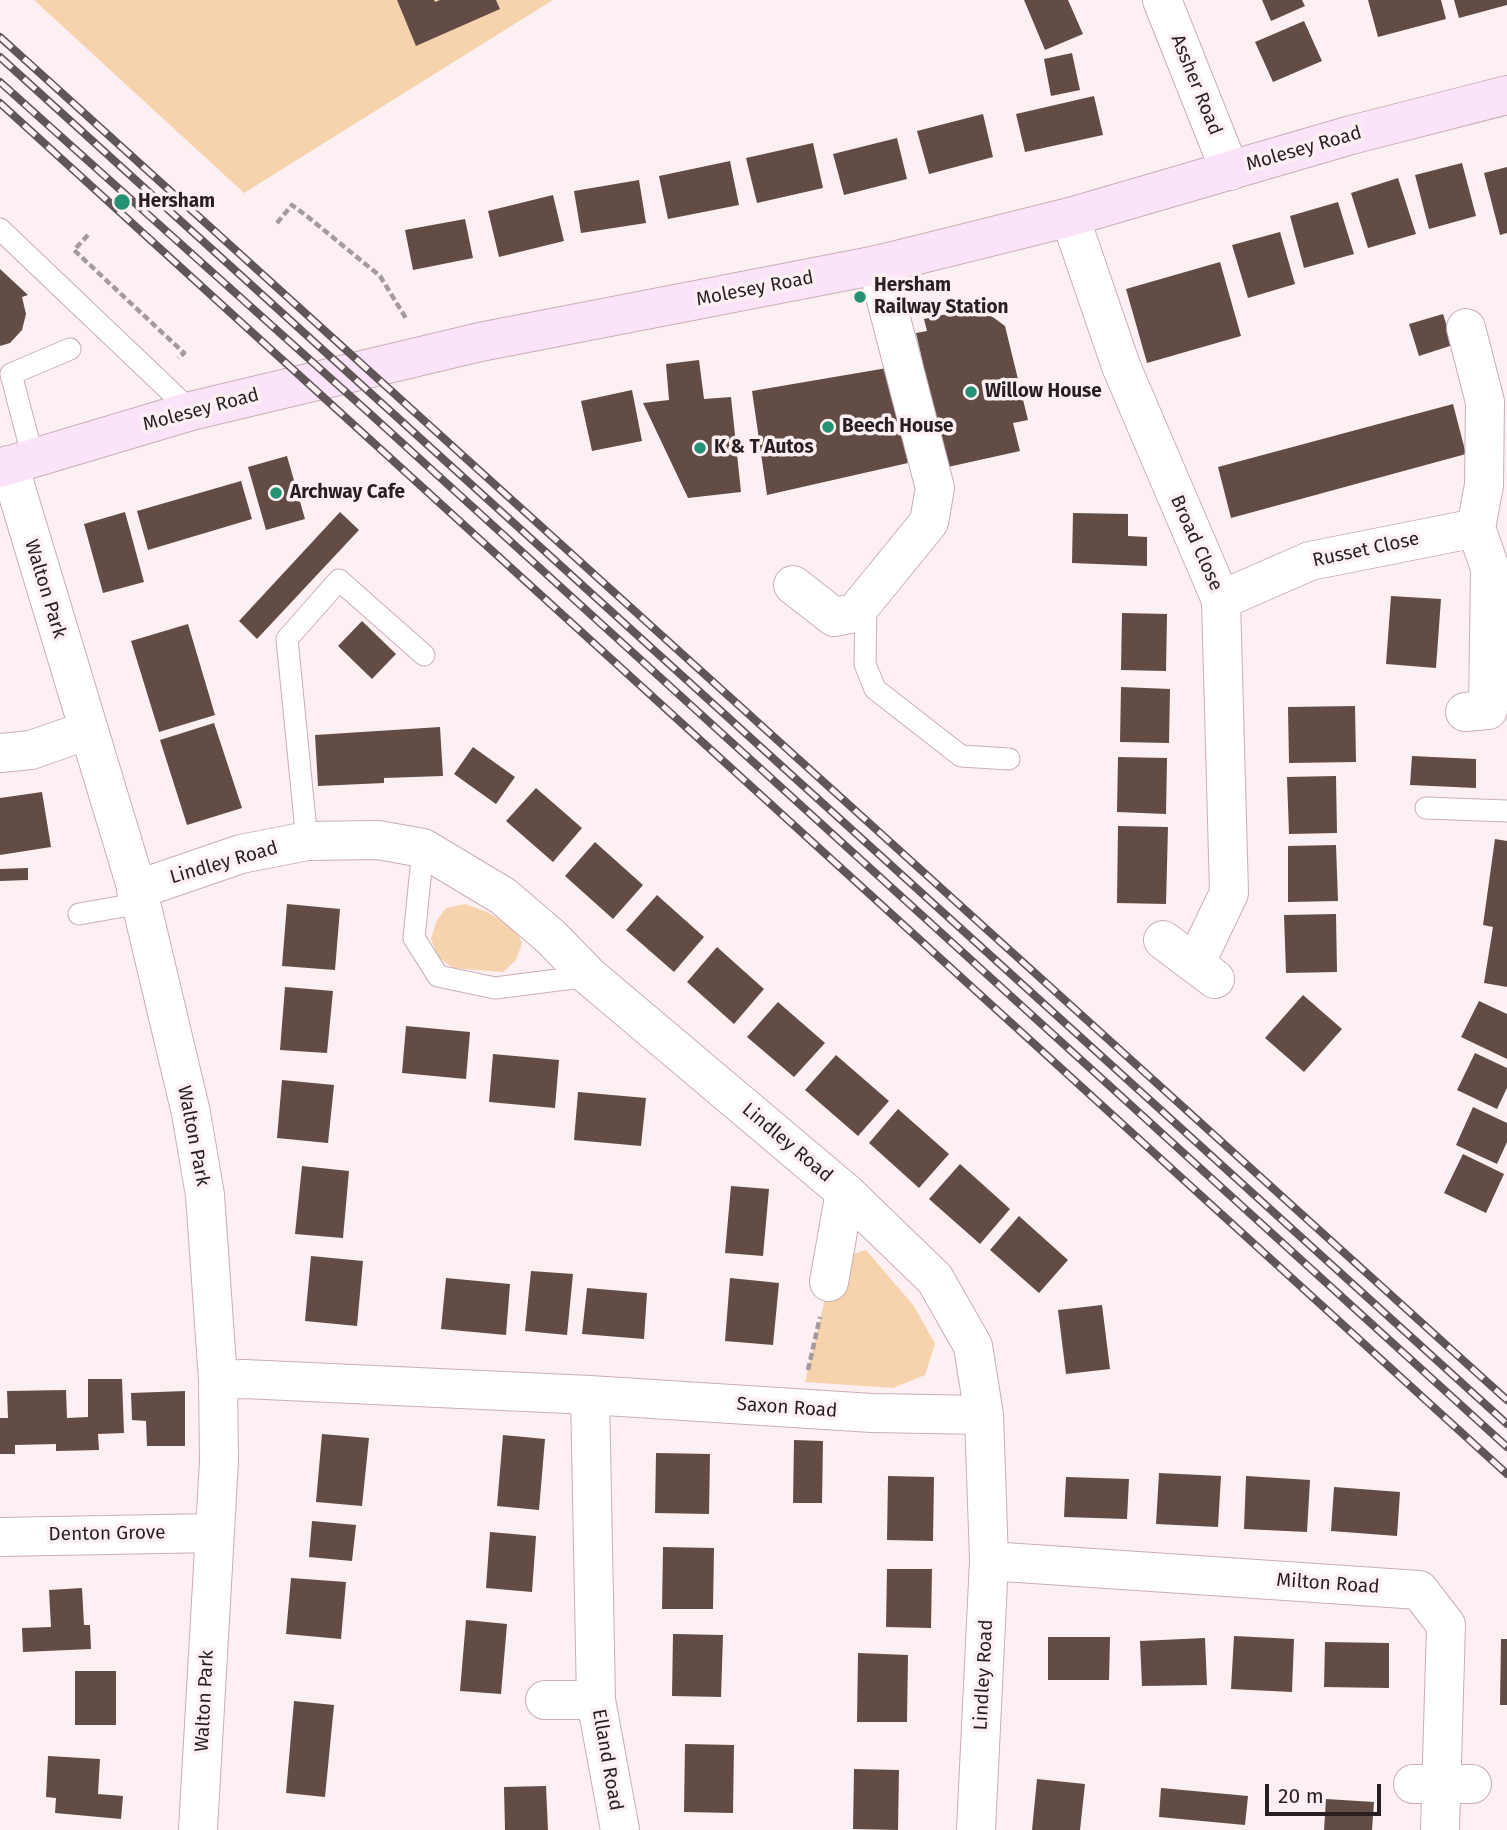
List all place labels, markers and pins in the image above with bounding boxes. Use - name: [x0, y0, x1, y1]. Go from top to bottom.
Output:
- place label: Hersham: [138, 191, 215, 213]
- marker: Hersham: [112, 192, 132, 212]
- place label: Hersham Railway Station: [874, 275, 1009, 319]
- marker: Hersham Railway Station: [852, 289, 868, 305]
- place label: Willow House: [985, 381, 1102, 403]
- marker: Willow House: [963, 384, 979, 400]
- place label: Beech House: [842, 416, 954, 438]
- marker: Beech House: [820, 419, 836, 435]
- place label: K & T Autos: [714, 437, 814, 459]
- marker: K & T Autos: [692, 440, 708, 456]
- place label: Archway Cafe: [290, 482, 405, 504]
- marker: Archway Cafe: [268, 485, 284, 501]

